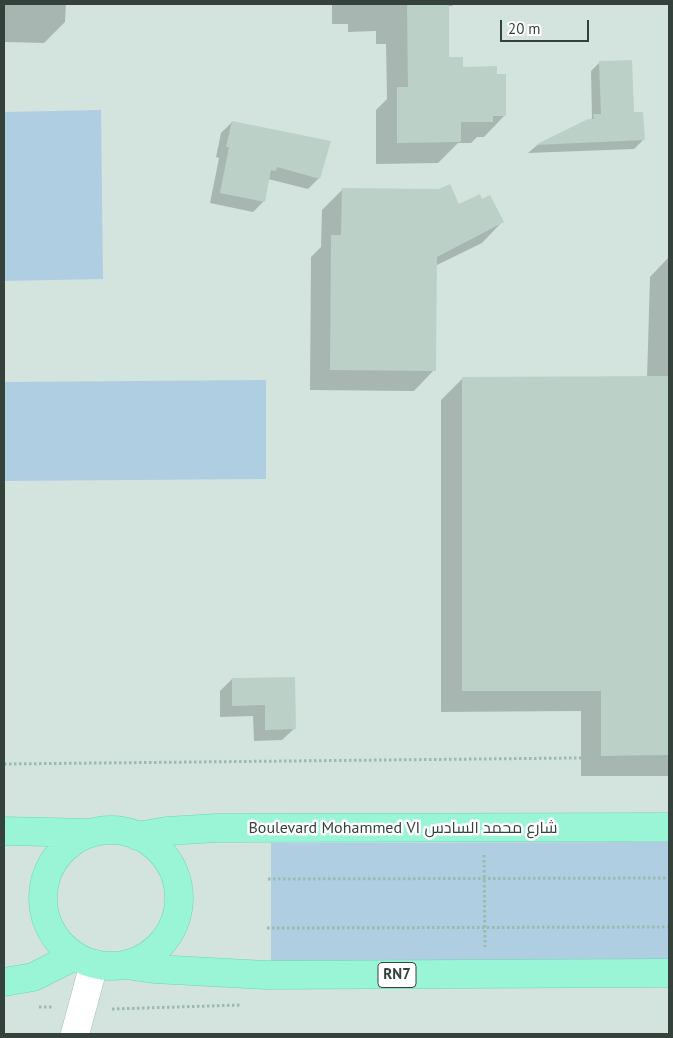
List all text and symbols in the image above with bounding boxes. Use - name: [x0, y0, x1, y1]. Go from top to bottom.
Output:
- scale bar: [503, 10, 592, 42]
- text: 20 m: [508, 19, 541, 38]
- street label: Boulevard Mohammed VI شارع محمد السادس: [249, 818, 557, 838]
- road number: RN7: [378, 962, 416, 988]

